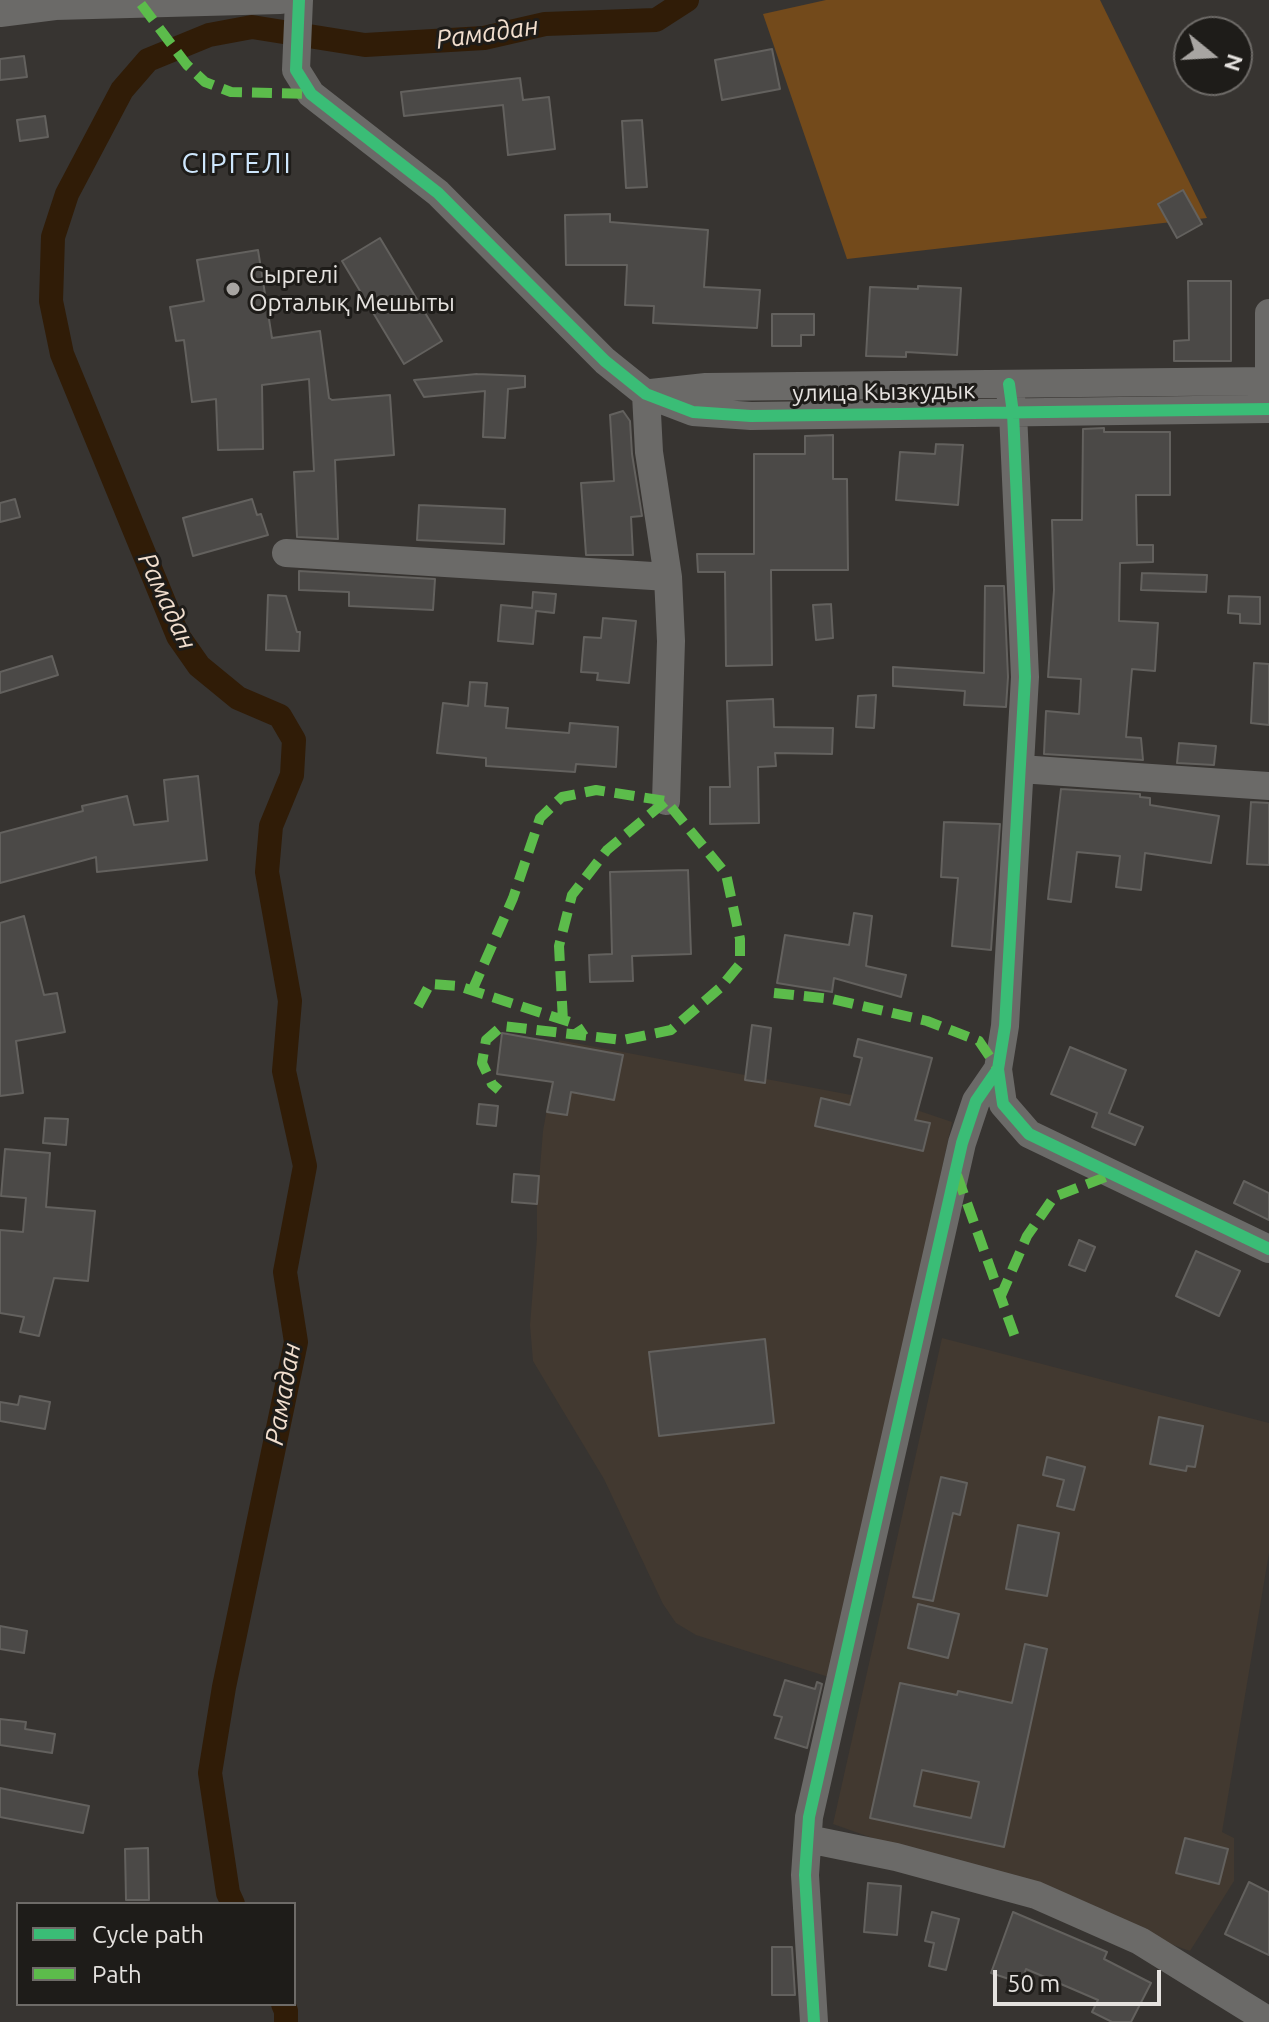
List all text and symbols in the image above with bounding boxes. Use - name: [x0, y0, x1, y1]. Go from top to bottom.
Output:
- water label: Рамадан: [434, 10, 540, 56]
- north arrow: [1173, 16, 1253, 96]
- text: N: [1220, 51, 1249, 75]
- district label: СІРГЕЛІ: [181, 147, 293, 181]
- place label: Сыргелі Орталық Мешыты: [249, 261, 455, 317]
- marker: Сыргелі Орталық Мешыты: [224, 280, 242, 298]
- street label: улица Кызкудык: [792, 376, 976, 408]
- water label: Рамадан: [131, 548, 203, 654]
- water label: Рамадан: [259, 1341, 307, 1447]
- legend: [16, 1902, 296, 2006]
- text: Cycle path: [92, 1921, 204, 1948]
- scale bar: [997, 1954, 1165, 2004]
- text: Path: [92, 1961, 142, 1988]
- text: 50 m: [1007, 1970, 1060, 1997]

